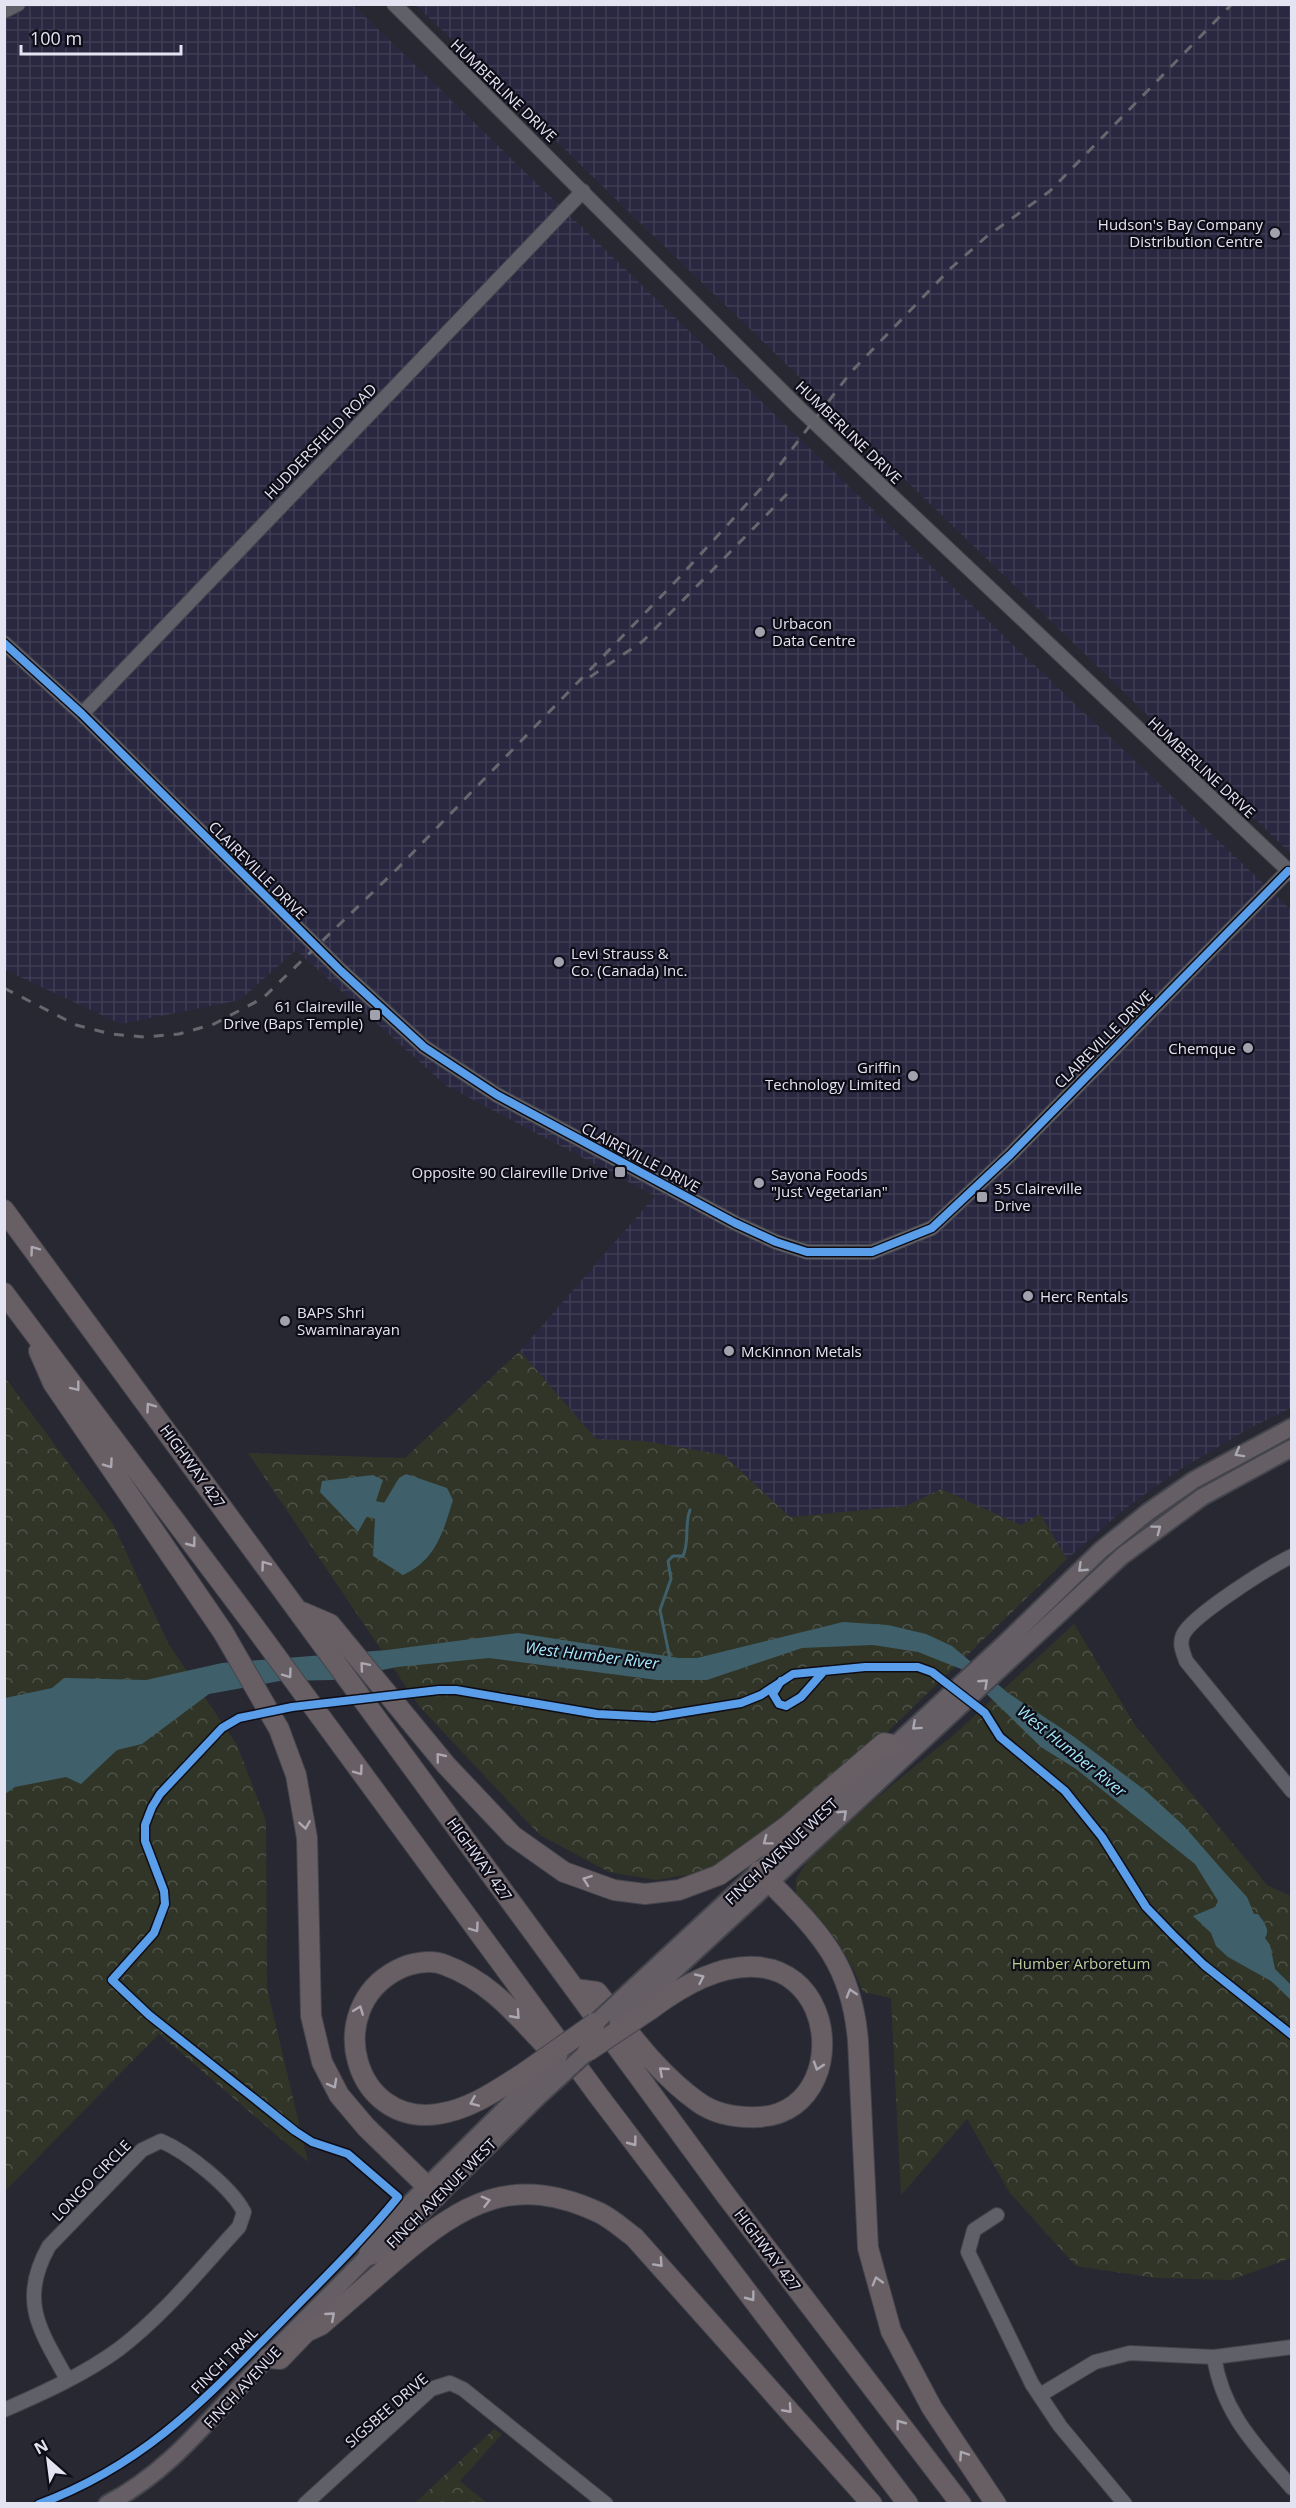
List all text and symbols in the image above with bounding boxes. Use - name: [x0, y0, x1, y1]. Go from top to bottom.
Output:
- scale bar: [21, 18, 182, 56]
- text: 100 m: [30, 26, 82, 50]
- street label: HUMBERLINE DRIVE: [447, 34, 561, 146]
- place label: Hudson's Bay Company Distribution Centre: [1098, 214, 1263, 251]
- marker: Hudson's Bay Company Distribution Centre: [1268, 226, 1282, 240]
- street label: HUMBERLINE DRIVE: [792, 376, 906, 488]
- street label: HUDDERSFIELD ROAD: [259, 379, 381, 503]
- place label: Urbacon Data Centre: [772, 613, 856, 650]
- marker: Urbacon Data Centre: [753, 625, 767, 639]
- street label: HUMBERLINE DRIVE: [1144, 712, 1260, 822]
- street label: CLAIREVILLE DRIVE: [205, 817, 311, 923]
- place label: Levi Strauss & Co. (Canada) Inc.: [571, 943, 687, 980]
- marker: Levi Strauss & Co. (Canada) Inc.: [552, 955, 566, 969]
- street label: CLAIREVILLE DRIVE: [1050, 986, 1156, 1092]
- place label: 61 Claireville Drive (Baps Temple): [223, 996, 363, 1033]
- marker: 61 Claireville Drive (Baps Temple): [368, 1008, 382, 1022]
- place label: Chemque: [1168, 1038, 1236, 1058]
- marker: Chemque: [1241, 1041, 1255, 1055]
- place label: Griffin Technology Limited: [765, 1057, 901, 1094]
- marker: Griffin Technology Limited: [906, 1069, 920, 1083]
- street label: CLAIREVILLE DRIVE: [578, 1117, 704, 1197]
- place label: Opposite 90 Claireville Drive: [412, 1162, 608, 1182]
- place label: Sayona Foods "Just Vegetarian": [771, 1164, 888, 1201]
- marker: Opposite 90 Claireville Drive: [613, 1165, 627, 1179]
- marker: Sayona Foods "Just Vegetarian": [752, 1176, 766, 1190]
- place label: 35 Claireville Drive: [994, 1178, 1082, 1215]
- marker: 35 Claireville Drive: [975, 1190, 989, 1204]
- one-way arrow: [30, 1246, 41, 1257]
- place label: Herc Rentals: [1040, 1286, 1128, 1306]
- marker: Herc Rentals: [1021, 1289, 1035, 1303]
- place label: BAPS Shri Swaminarayan: [297, 1302, 400, 1339]
- marker: BAPS Shri Swaminarayan: [278, 1314, 292, 1328]
- place label: McKinnon Metals: [741, 1341, 862, 1361]
- marker: McKinnon Metals: [722, 1344, 736, 1358]
- one-way arrow: [69, 1380, 80, 1391]
- one-way arrow: [146, 1403, 157, 1414]
- street label: HIGHWAY 427: [156, 1420, 230, 1512]
- one-way arrow: [1235, 1446, 1245, 1458]
- one-way arrow: [102, 1458, 113, 1469]
- one-way arrow: [1150, 1525, 1161, 1536]
- one-way arrow: [185, 1537, 196, 1548]
- one-way arrow: [261, 1560, 272, 1571]
- one-way arrow: [1078, 1561, 1089, 1572]
- water label: West Humber River: [524, 1636, 661, 1674]
- one-way arrow: [361, 1662, 372, 1673]
- one-way arrow: [281, 1667, 292, 1678]
- one-way arrow: [976, 1679, 987, 1690]
- water label: West Humber River: [1013, 1700, 1132, 1802]
- one-way arrow: [912, 1719, 923, 1730]
- one-way arrow: [436, 1753, 447, 1764]
- one-way arrow: [352, 1764, 363, 1775]
- street label: FINCH AVENUE WEST: [720, 1793, 842, 1909]
- one-way arrow: [836, 1810, 847, 1821]
- street label: HIGHWAY 427: [443, 1813, 517, 1905]
- one-way arrow: [298, 1820, 311, 1830]
- one-way arrow: [762, 1834, 773, 1845]
- one-way arrow: [582, 1875, 593, 1888]
- one-way arrow: [467, 1921, 478, 1932]
- park label: Humber Arboretum: [1012, 1953, 1150, 1973]
- one-way arrow: [694, 1973, 705, 1985]
- one-way arrow: [846, 1988, 858, 1999]
- one-way arrow: [352, 2005, 364, 2016]
- one-way arrow: [509, 2008, 520, 2019]
- one-way arrow: [813, 2060, 825, 2071]
- one-way arrow: [659, 2067, 669, 2078]
- one-way arrow: [326, 2078, 337, 2089]
- one-way arrow: [469, 2095, 480, 2107]
- street label: FINCH AVENUE WEST: [382, 2133, 501, 2252]
- street label: LONGO CIRCLE: [47, 2135, 135, 2225]
- one-way arrow: [626, 2135, 637, 2146]
- one-way arrow: [481, 2195, 491, 2208]
- street label: HIGHWAY 427: [730, 2205, 806, 2295]
- one-way arrow: [652, 2256, 663, 2267]
- one-way arrow: [872, 2276, 885, 2286]
- one-way arrow: [744, 2290, 755, 2301]
- one-way arrow: [324, 2312, 335, 2323]
- street label: FINCH TRAIL: [186, 2322, 262, 2398]
- street label: FINCH AVENUE: [199, 2342, 285, 2432]
- street label: SIGSBEE DRIVE: [340, 2369, 432, 2451]
- one-way arrow: [781, 2402, 792, 2413]
- one-way arrow: [896, 2419, 907, 2430]
- north arrow: [18, 2430, 78, 2490]
- text: N: [30, 2434, 52, 2460]
- one-way arrow: [959, 2451, 970, 2462]

